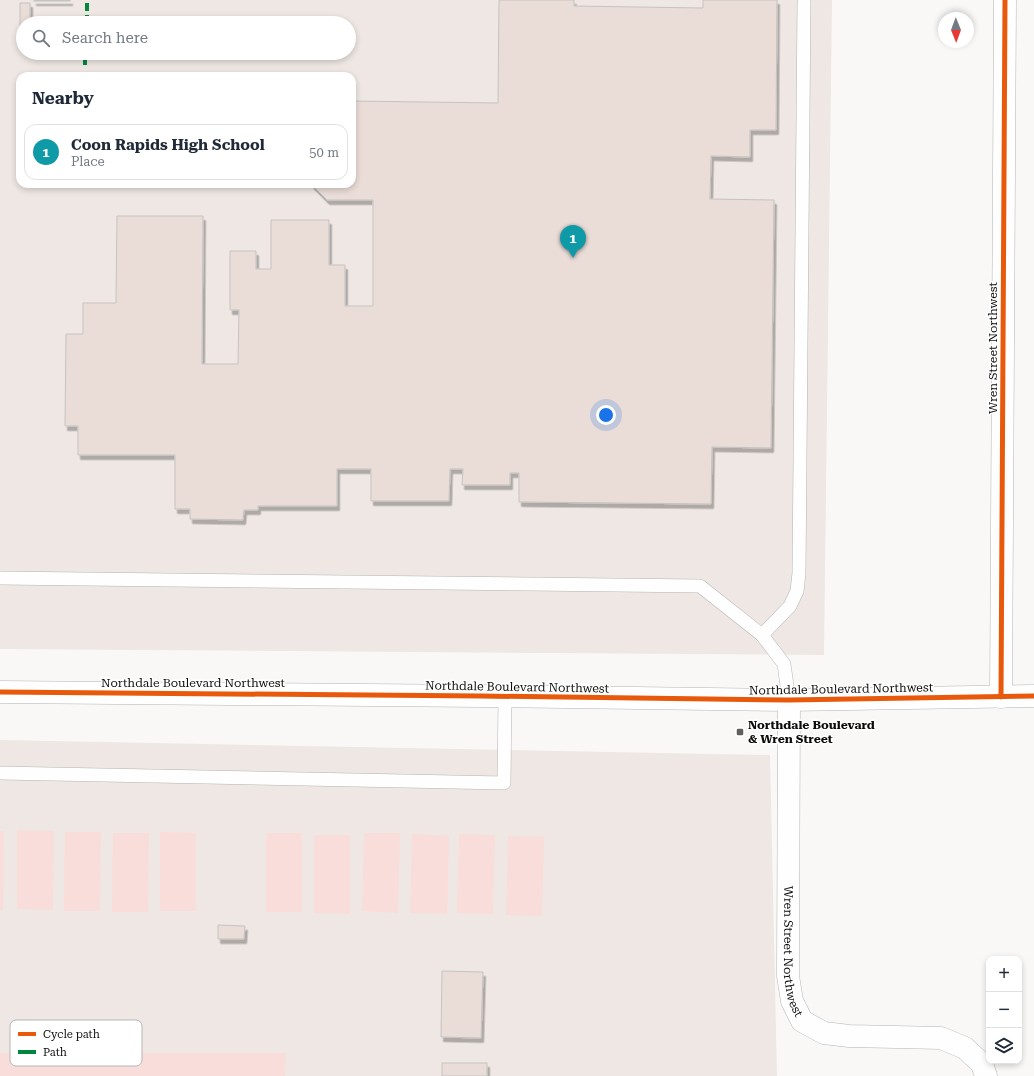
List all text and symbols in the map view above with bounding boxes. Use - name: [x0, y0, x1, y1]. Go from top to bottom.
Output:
- north arrow: [938, 12, 974, 48]
- search box: [16, 16, 356, 60]
- icon: search: [30, 27, 52, 49]
- text: Search here: [62, 29, 148, 47]
- text: Nearby: [32, 88, 94, 108]
- text: Coon Rapids High School: [71, 136, 265, 154]
- text: 1: [42, 145, 50, 160]
- text: 50 m: [309, 145, 339, 160]
- text: Place: [71, 154, 105, 169]
- pin: 1: [560, 225, 586, 258]
- street label: Wren Street Northwest: [986, 281, 1000, 414]
- your location: [596, 405, 616, 425]
- street label: Northdale Boulevard Northwest: [101, 676, 286, 690]
- street label: Northdale Boulevard Northwest: [425, 678, 610, 696]
- street label: Northdale Boulevard Northwest: [749, 680, 934, 698]
- place label: Northdale Boulevard & Wren Street: [748, 718, 875, 746]
- marker: Northdale Boulevard & Wren Street: [735, 727, 745, 737]
- street label: Wren Street Northwest: [781, 886, 806, 1020]
- map controls: [986, 956, 1022, 1064]
- button: +: [986, 956, 1022, 992]
- button: −: [986, 992, 1022, 1028]
- legend: [10, 1020, 142, 1066]
- text: Cycle path: [43, 1028, 100, 1041]
- button: layers: [986, 1028, 1022, 1064]
- text: Path: [43, 1046, 67, 1059]

